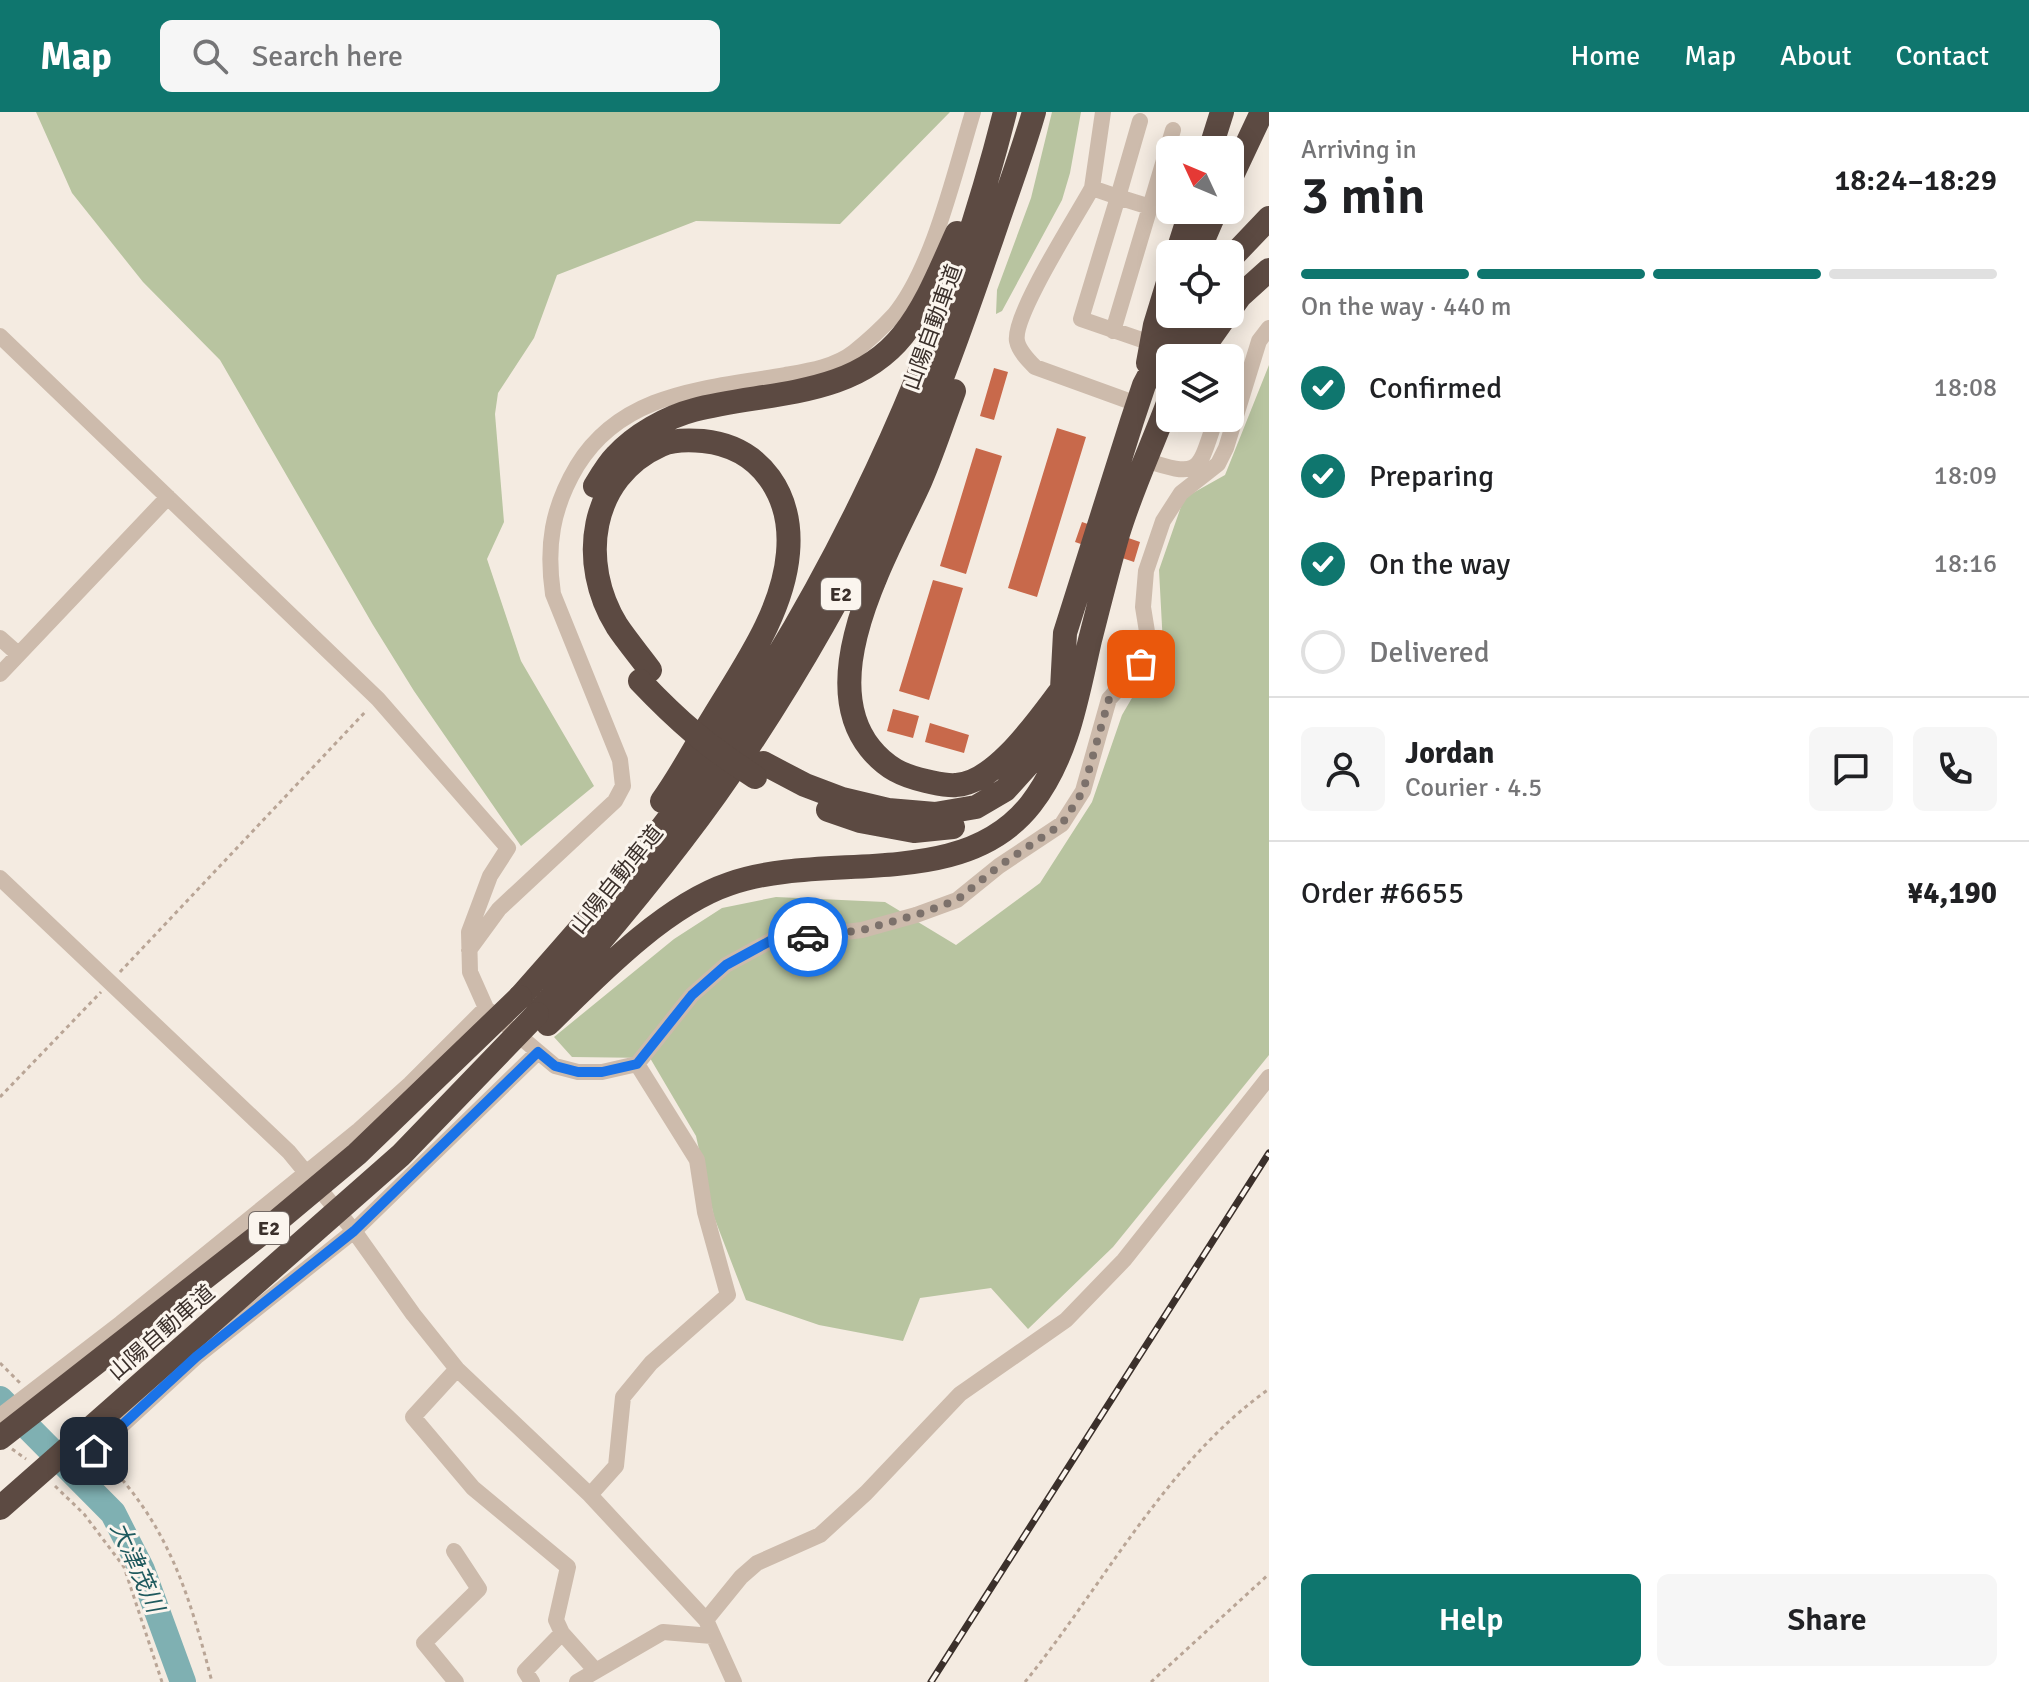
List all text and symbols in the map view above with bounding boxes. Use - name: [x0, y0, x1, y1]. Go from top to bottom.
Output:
- search box: [160, 20, 720, 92]
- text: Map: [40, 33, 112, 80]
- icon: search: [188, 34, 232, 78]
- text: Search here: [252, 38, 403, 75]
- text: Home: [1571, 39, 1640, 73]
- text: Map: [1684, 39, 1736, 73]
- text: About: [1780, 39, 1852, 73]
- text: Contact: [1896, 39, 1989, 73]
- text: Arriving in: [1301, 134, 1417, 166]
- north arrow: [1156, 136, 1244, 224]
- map controls: [1156, 136, 1244, 432]
- text: 18:24–18:29: [1834, 162, 1997, 199]
- text: 3 min: [1301, 164, 1426, 228]
- button: locate: [1156, 240, 1244, 328]
- street label: 山陽自動車道: [897, 261, 968, 394]
- text: On the way · 440 m: [1301, 291, 1511, 323]
- button: layers: [1156, 344, 1244, 432]
- icon: check: [1301, 366, 1345, 410]
- text: Confirmed: [1369, 370, 1502, 407]
- text: 18:08: [1934, 372, 1997, 404]
- icon: check: [1301, 454, 1345, 498]
- text: Preparing: [1369, 458, 1494, 495]
- text: 18:09: [1934, 460, 1997, 492]
- icon: check: [1301, 542, 1345, 586]
- text: On the way: [1369, 546, 1510, 583]
- text: 18:16: [1934, 548, 1997, 580]
- road number: E2: [821, 578, 861, 610]
- pin: [1107, 630, 1175, 698]
- text: Delivered: [1369, 634, 1490, 671]
- icon: bag: [1119, 642, 1163, 686]
- button: person: [1301, 727, 1385, 811]
- button: chat: [1809, 727, 1893, 811]
- button: phone: [1913, 727, 1997, 811]
- text: Jordan: [1405, 735, 1494, 772]
- text: Courier · 4.5: [1405, 772, 1542, 804]
- street label: 山陽自動車道: [564, 820, 668, 939]
- text: Order #6655: [1301, 875, 1464, 912]
- text: ¥4,190: [1907, 875, 1997, 912]
- courier: [768, 897, 848, 977]
- icon: car: [786, 915, 830, 959]
- road number: E2: [249, 1212, 289, 1244]
- street label: 山陽自動車道: [103, 1279, 220, 1386]
- pin: [60, 1417, 128, 1485]
- icon: home: [72, 1429, 116, 1473]
- water label: 大津茂川: [104, 1517, 171, 1620]
- button: Help: [1301, 1574, 1641, 1666]
- button: Share: [1657, 1574, 1997, 1666]

